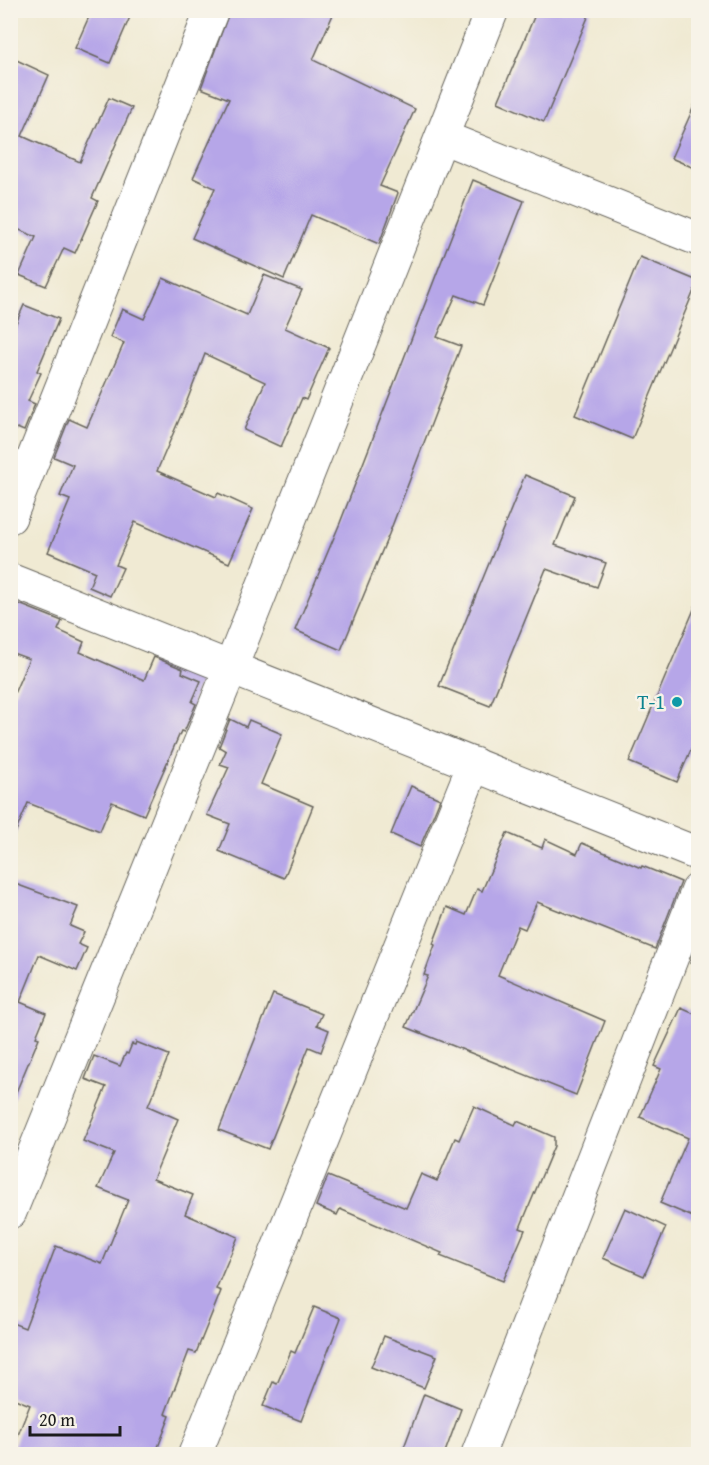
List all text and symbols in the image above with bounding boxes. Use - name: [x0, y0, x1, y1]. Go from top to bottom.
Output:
- place label: T-1: [637, 687, 665, 716]
- marker: T-1: [670, 695, 684, 709]
- scale bar: [30, 1399, 120, 1437]
- text: 20 m: [39, 1406, 75, 1433]

